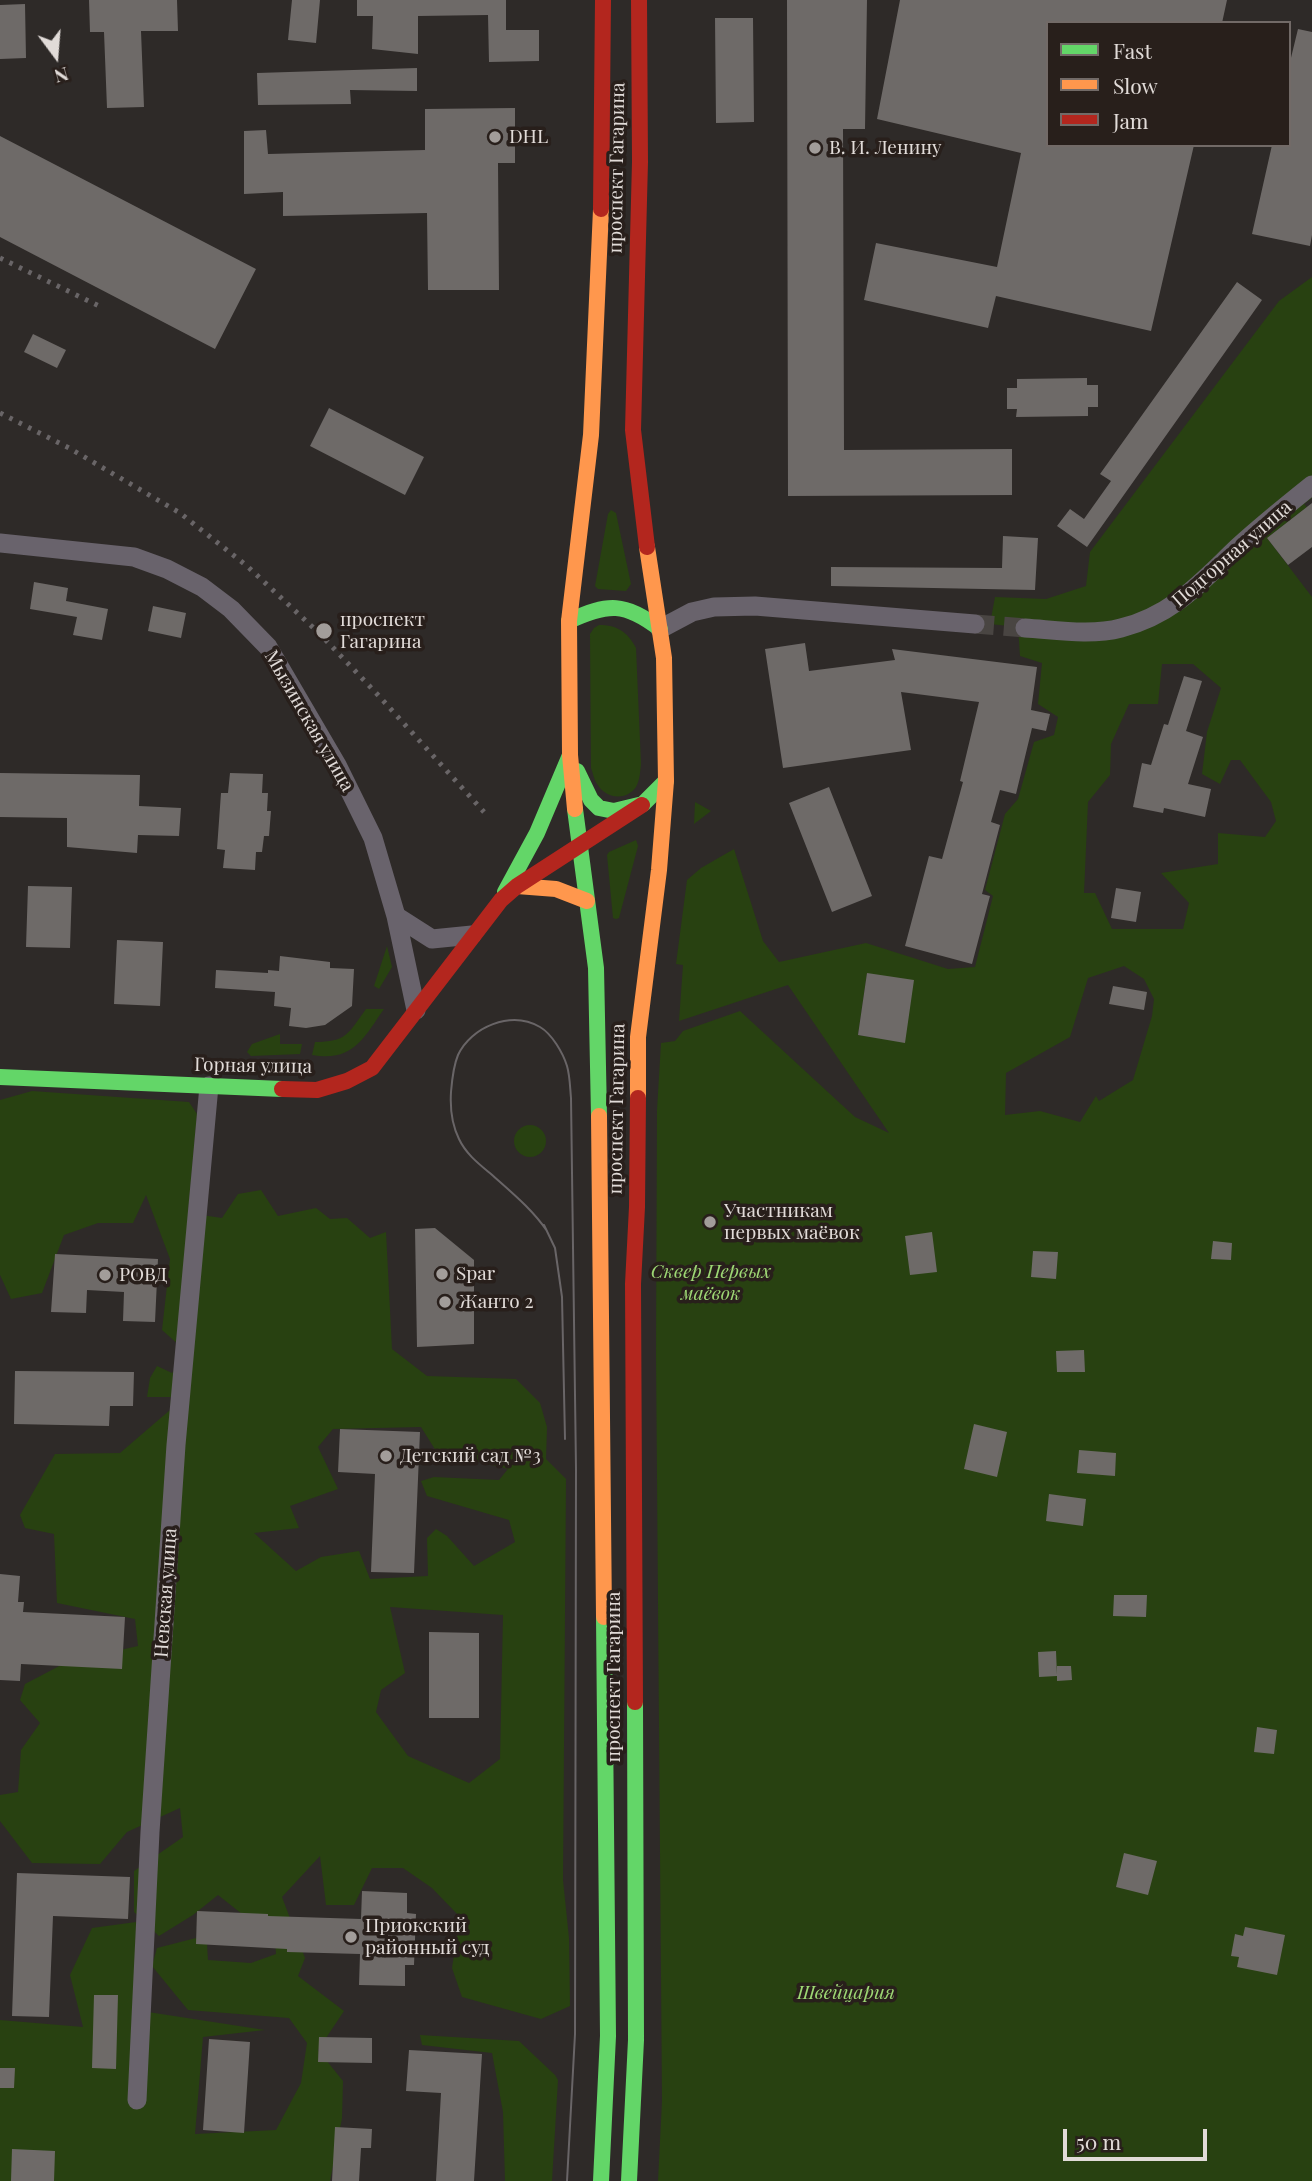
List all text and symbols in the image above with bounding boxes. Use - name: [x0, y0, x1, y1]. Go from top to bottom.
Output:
- north arrow: [21, 21, 91, 91]
- legend: [1046, 21, 1291, 147]
- text: Fast: [1113, 36, 1152, 64]
- text: N: [52, 62, 72, 91]
- text: Slow: [1113, 71, 1158, 99]
- street label: проспект Гагарина: [604, 82, 630, 254]
- text: Jam: [1113, 106, 1149, 134]
- place label: DHL: [509, 126, 548, 148]
- marker: DHL: [487, 129, 503, 145]
- place label: В. И. Ленину: [829, 137, 942, 159]
- marker: В. И. Ленину: [807, 140, 823, 156]
- street label: Подгорная улица: [1168, 496, 1296, 612]
- place label: проспект Гагарина: [340, 609, 425, 653]
- marker: проспект Гагарина: [314, 621, 334, 641]
- street label: Мызинская улица: [259, 646, 359, 796]
- street label: проспект Гагарина: [604, 1023, 630, 1195]
- street label: Горная улица: [194, 1054, 312, 1078]
- place label: Участникам первых маёвок: [724, 1200, 860, 1244]
- marker: Участникам первых маёвок: [702, 1214, 718, 1230]
- park label: Сквер Первых маёвок: [651, 1261, 771, 1305]
- place label: Spar: [456, 1263, 495, 1285]
- place label: РОВД: [119, 1264, 167, 1286]
- marker: Spar: [434, 1266, 450, 1282]
- marker: РОВД: [97, 1267, 113, 1283]
- place label: Жанто 2: [459, 1291, 534, 1313]
- marker: Жанто 2: [437, 1294, 453, 1310]
- place label: Детский сад №3: [400, 1445, 541, 1467]
- marker: Детский сад №3: [378, 1448, 394, 1464]
- street label: Невская улица: [150, 1527, 182, 1659]
- street label: проспект Гагарина: [603, 1592, 625, 1762]
- place label: Приокский районный суд: [365, 1915, 489, 1959]
- marker: Приокский районный суд: [343, 1929, 359, 1945]
- park label: Швейцария: [797, 1982, 895, 2004]
- scale bar: [1067, 2114, 1210, 2158]
- text: 50 m: [1076, 2127, 1121, 2155]

